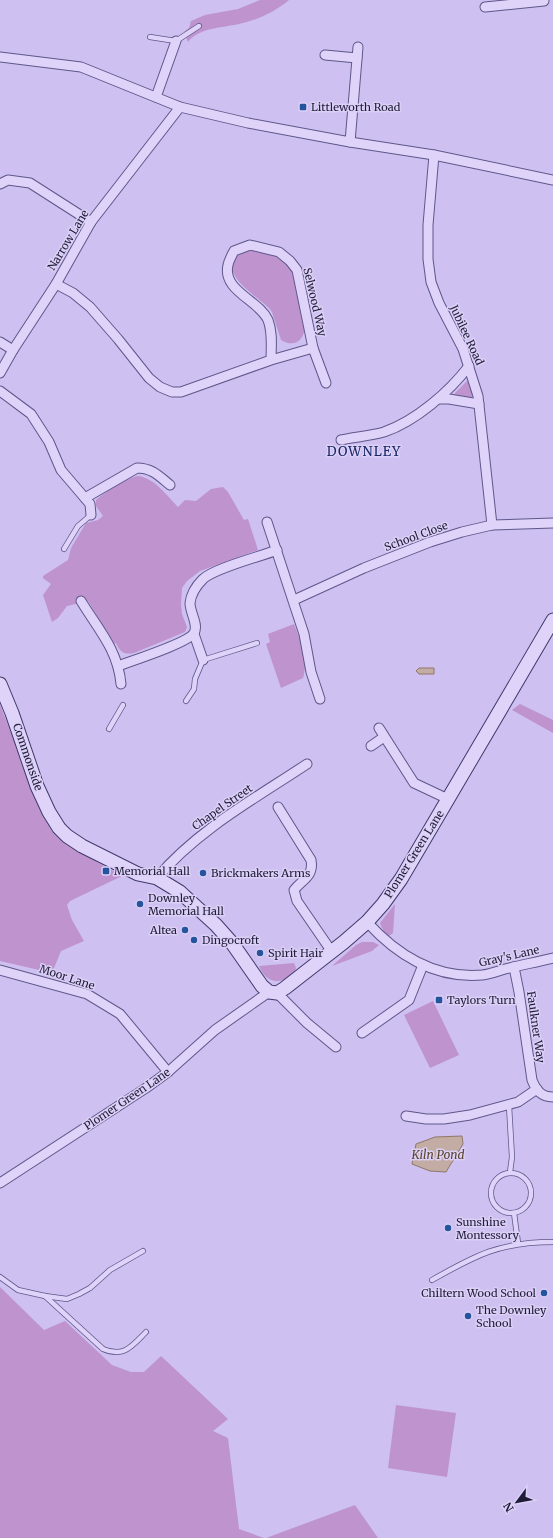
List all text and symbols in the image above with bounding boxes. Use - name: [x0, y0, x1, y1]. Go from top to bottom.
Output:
- place label: Littleworth Road: [311, 100, 401, 114]
- marker: Littleworth Road: [298, 102, 308, 112]
- street label: Narrow Lane: [44, 207, 92, 273]
- street label: Selwood Way: [300, 266, 330, 338]
- street label: Jubilee Road: [447, 302, 487, 368]
- district label: DOWNLEY: [327, 443, 401, 460]
- street label: School Close: [382, 518, 450, 554]
- street label: Commonside: [10, 722, 46, 793]
- street label: Chapel Street: [189, 781, 255, 833]
- street label: Plomer Green Lane: [381, 807, 447, 901]
- place label: Memorial Hall: [114, 864, 190, 878]
- marker: Memorial Hall: [101, 866, 111, 876]
- place label: Brickmakers Arms: [211, 866, 310, 880]
- marker: Brickmakers Arms: [198, 868, 208, 878]
- place label: Downley Memorial Hall: [148, 891, 224, 918]
- marker: Downley Memorial Hall: [135, 899, 145, 909]
- place label: Altea: [149, 923, 177, 937]
- marker: Altea: [180, 925, 190, 935]
- place label: Dingocroft: [202, 933, 260, 947]
- marker: Dingocroft: [189, 935, 199, 945]
- street label: Gray's Lane: [477, 942, 541, 970]
- place label: Spirit Hair: [268, 946, 323, 960]
- marker: Spirit Hair: [255, 948, 265, 958]
- street label: Moor Lane: [37, 961, 97, 993]
- street label: Faulkner Way: [524, 990, 548, 1064]
- place label: Taylors Turn: [447, 993, 516, 1007]
- marker: Taylors Turn: [434, 995, 444, 1005]
- street label: Plomer Green Lane: [81, 1065, 173, 1133]
- water label: Kiln Pond: [411, 1147, 464, 1162]
- place label: Sunshine Montessory: [456, 1215, 520, 1242]
- marker: Sunshine Montessory: [443, 1223, 453, 1233]
- place label: Chiltern Wood School: [421, 1286, 537, 1300]
- marker: Chiltern Wood School: [539, 1288, 549, 1298]
- place label: The Downley School: [476, 1303, 547, 1330]
- marker: The Downley School: [463, 1311, 473, 1321]
- north arrow: [497, 1482, 537, 1522]
- text: N: [500, 1500, 517, 1515]

